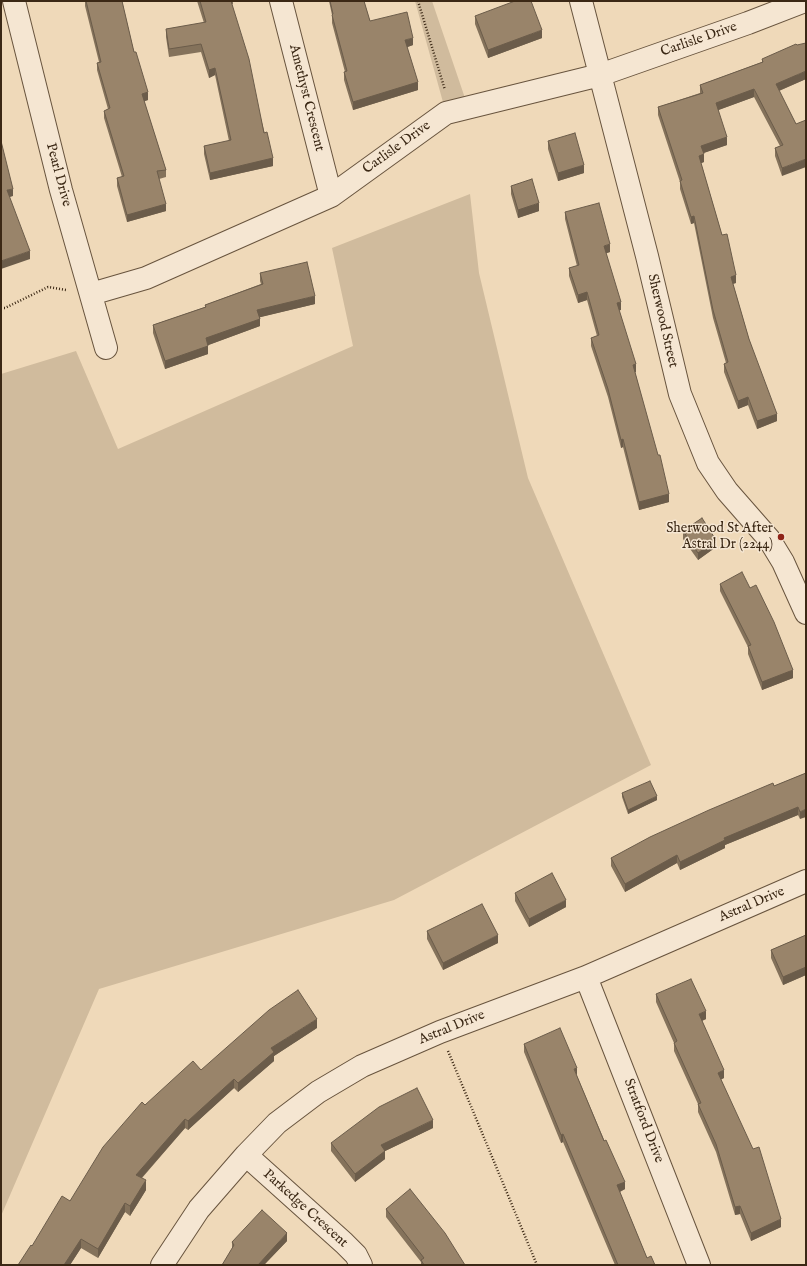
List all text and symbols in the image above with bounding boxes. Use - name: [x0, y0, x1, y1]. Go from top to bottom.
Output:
- street label: Carlisle Drive: [659, 19, 739, 61]
- street label: Amethyst Crescent: [285, 43, 327, 153]
- street label: Carlisle Drive: [360, 118, 434, 178]
- street label: Pearl Drive: [41, 141, 75, 209]
- street label: Sherwood Street: [643, 273, 681, 369]
- place label: Sherwood St After Astral Dr (2244): [666, 521, 773, 554]
- marker: Sherwood St After Astral Dr (2244): [776, 532, 786, 542]
- street label: Astral Drive: [717, 884, 787, 926]
- street label: Astral Drive: [416, 1007, 488, 1049]
- street label: Stratford Drive: [619, 1077, 667, 1165]
- street label: Parkedge Crescent: [259, 1166, 351, 1252]

